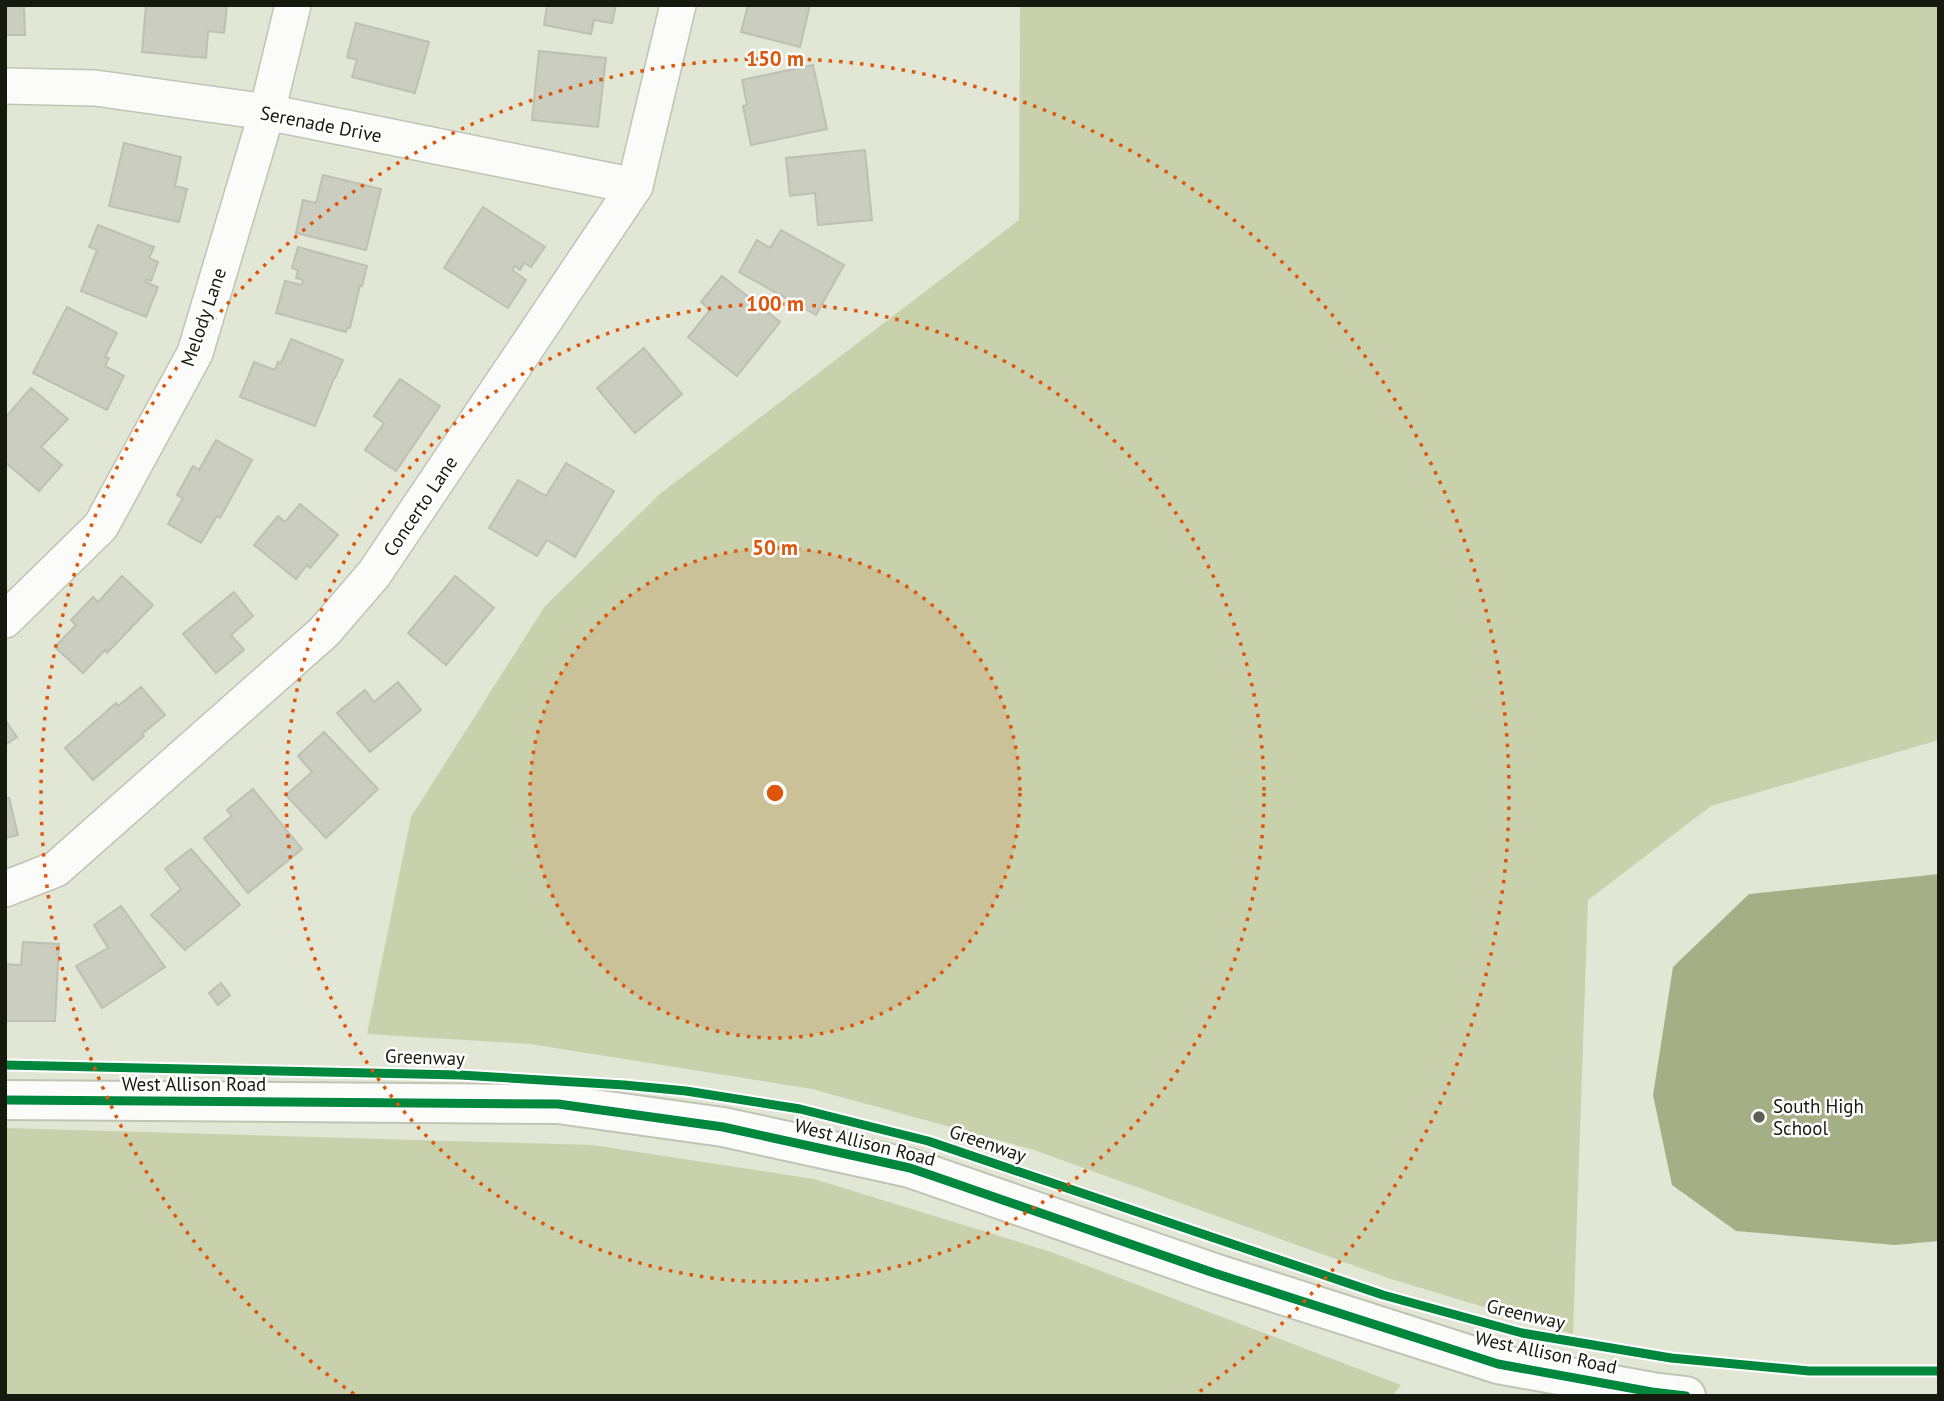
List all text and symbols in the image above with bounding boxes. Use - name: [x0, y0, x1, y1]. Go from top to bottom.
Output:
- text: 150 m: [746, 45, 804, 72]
- street label: Serenade Drive: [258, 100, 384, 148]
- street label: Melody Lane: [175, 264, 231, 370]
- text: 100 m: [746, 290, 804, 317]
- street label: Concerto Lane: [378, 451, 462, 561]
- text: 50 m: [752, 534, 798, 561]
- centre of rings: [763, 781, 787, 805]
- street label: Greenway: [385, 1044, 465, 1070]
- street label: West Allison Road: [122, 1072, 266, 1096]
- place label: South High School: [1773, 1094, 1864, 1140]
- marker: South High School: [1751, 1109, 1767, 1125]
- street label: West Allison Road: [792, 1113, 938, 1171]
- street label: Greenway: [946, 1119, 1030, 1167]
- street label: Greenway: [1484, 1293, 1568, 1335]
- street label: West Allison Road: [1473, 1325, 1619, 1379]

